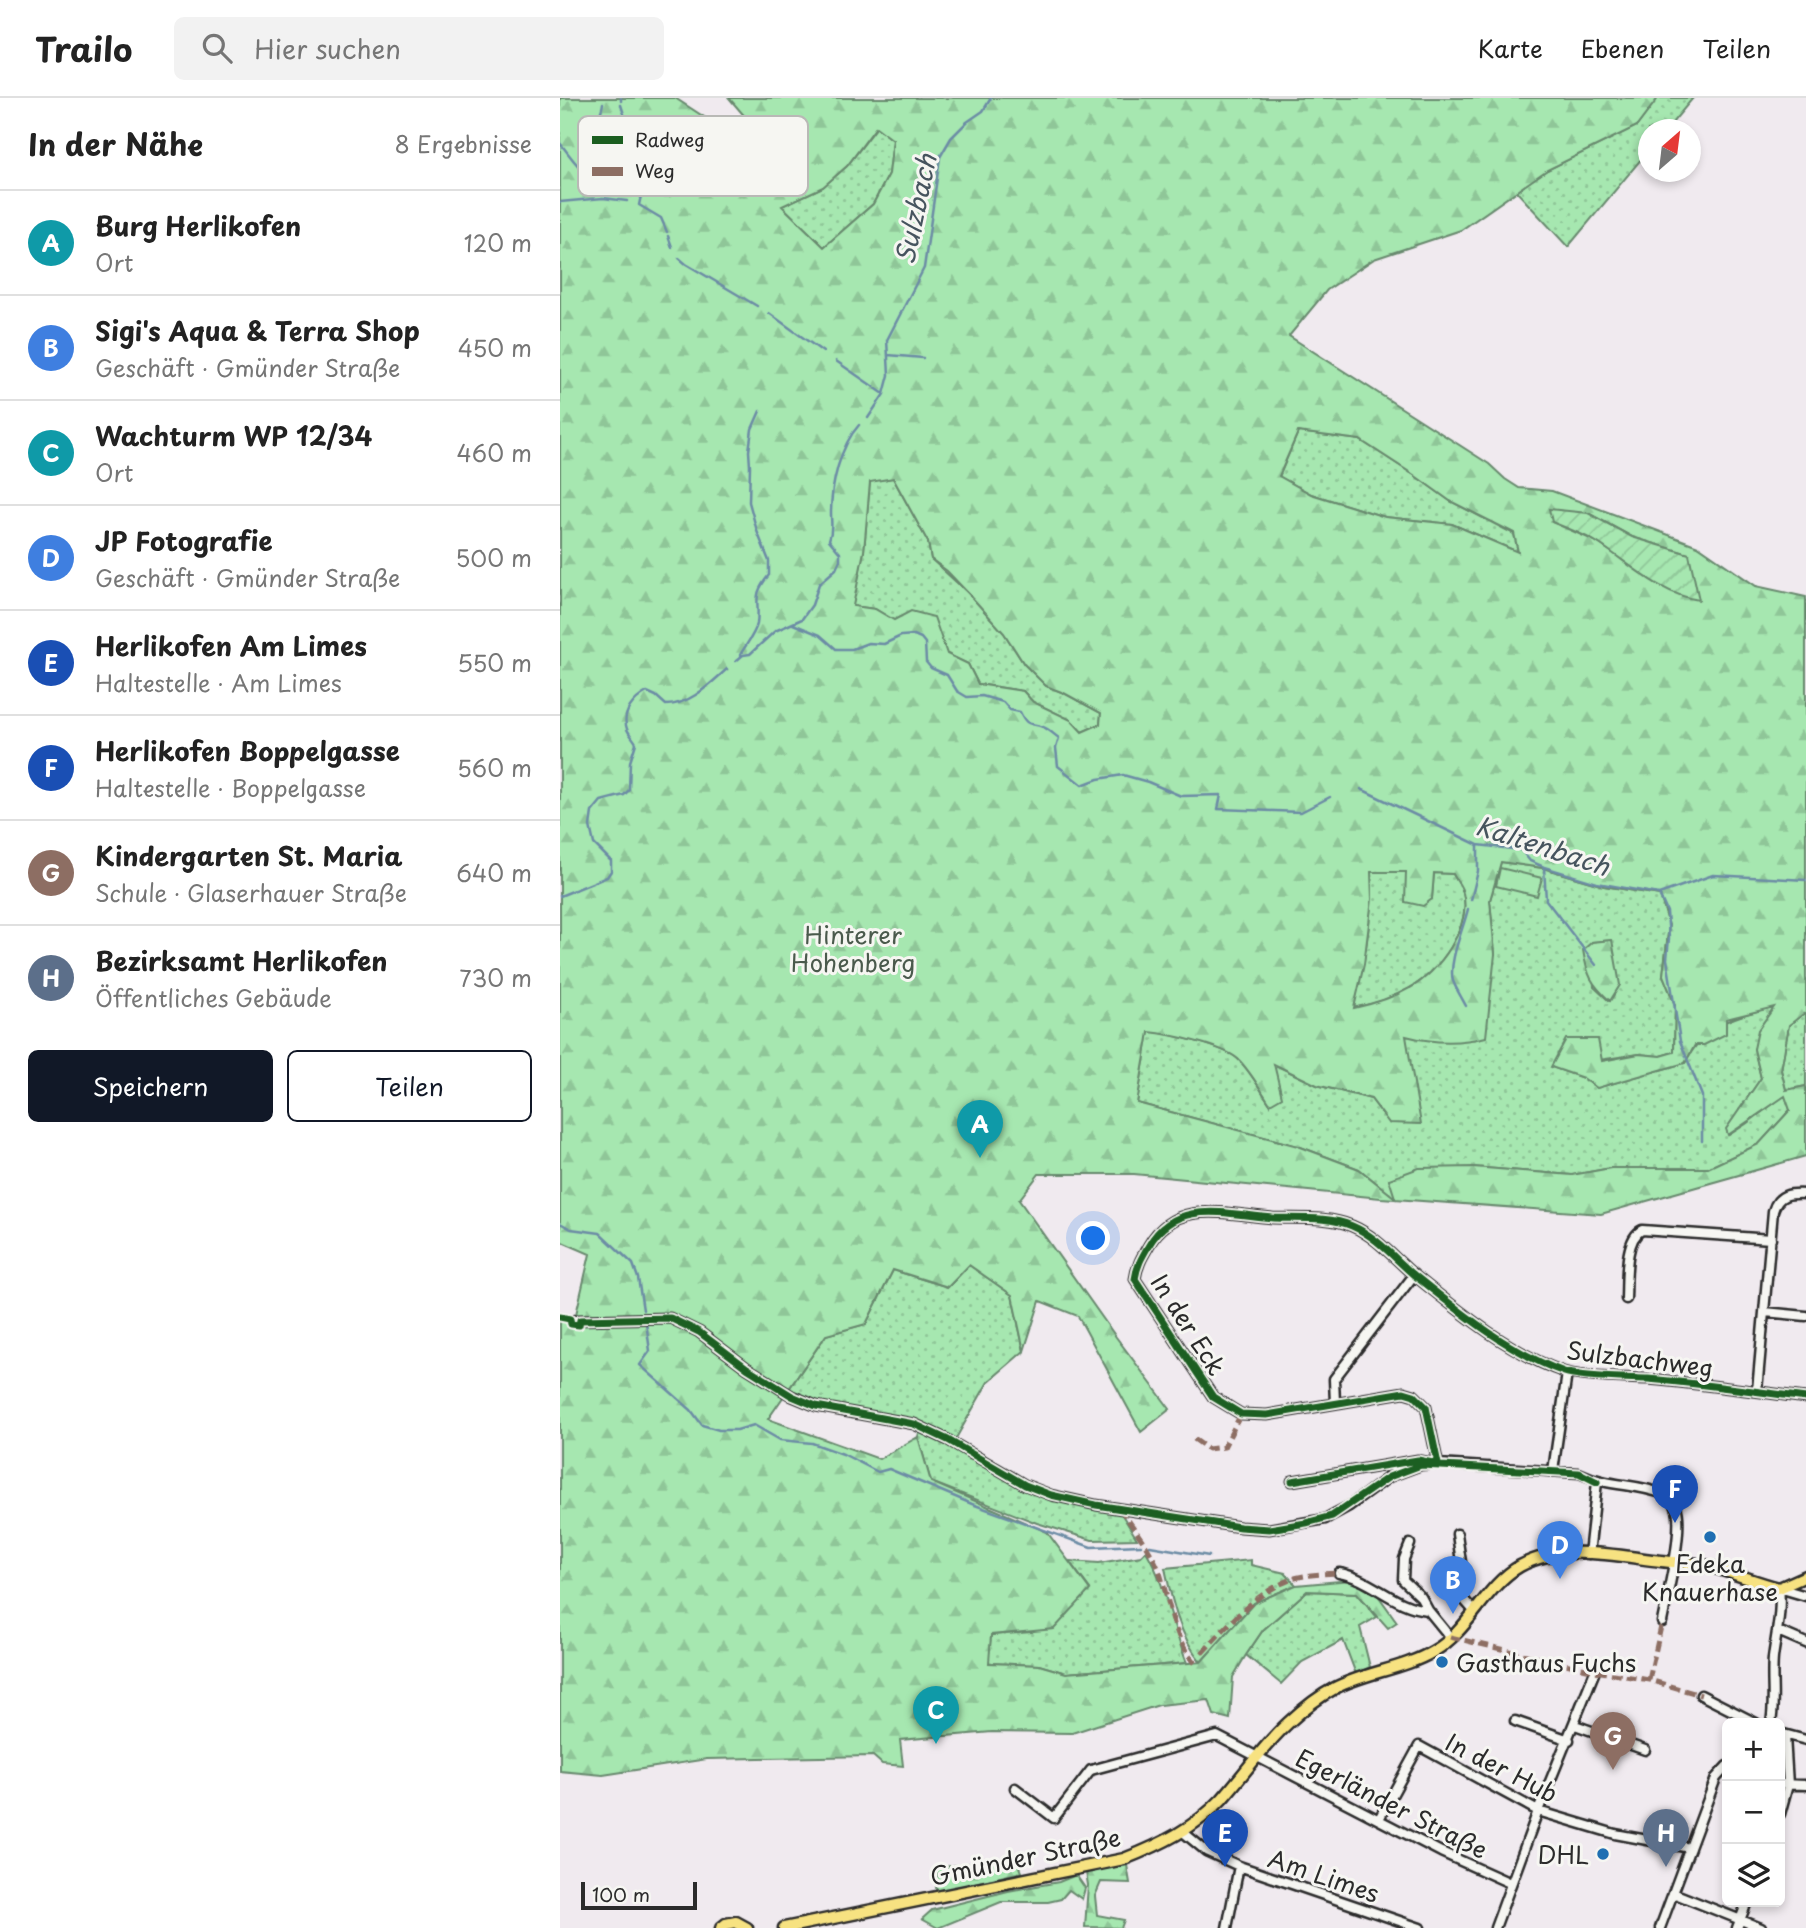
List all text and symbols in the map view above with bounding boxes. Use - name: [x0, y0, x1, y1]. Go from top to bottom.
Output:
- search box: [174, 17, 664, 80]
- text: Trailo: [35, 23, 132, 73]
- icon: search: [198, 29, 236, 67]
- text: Hier suchen: [254, 29, 401, 68]
- text: Karte: [1478, 30, 1543, 66]
- text: Ebenen: [1581, 30, 1664, 66]
- text: Teilen: [1702, 30, 1771, 66]
- legend: [578, 116, 808, 196]
- north arrow: [1638, 119, 1701, 182]
- text: In der Nähe: [28, 121, 203, 166]
- text: Radweg: [635, 125, 705, 153]
- text: 8 Ergebnisse: [395, 126, 532, 161]
- water label: Sulzbach: [884, 149, 946, 268]
- text: Weg: [635, 156, 675, 184]
- text: Burg Herlikofen: [95, 206, 301, 245]
- text: A: [42, 225, 60, 260]
- text: 120 m: [464, 225, 532, 260]
- text: Ort: [95, 245, 133, 280]
- text: Sigi's Aqua & Terra Shop: [95, 311, 420, 350]
- text: B: [43, 330, 59, 365]
- text: 450 m: [458, 330, 532, 365]
- text: Geschäft · Gmünder Straße: [95, 350, 400, 385]
- text: Wachturm WP 12/34: [95, 416, 372, 455]
- text: C: [42, 435, 60, 470]
- text: 460 m: [457, 435, 532, 470]
- text: Ort: [95, 455, 133, 490]
- text: JP Fotografie: [95, 521, 273, 560]
- text: D: [42, 540, 60, 575]
- text: 500 m: [455, 540, 532, 575]
- text: Geschäft · Gmünder Straße: [95, 560, 400, 595]
- text: Herlikofen Am Limes: [95, 626, 367, 665]
- text: E: [44, 645, 58, 680]
- text: 550 m: [457, 645, 532, 680]
- text: Haltestelle · Am Limes: [95, 665, 342, 700]
- text: Herlikofen Boppelgasse: [95, 731, 400, 770]
- text: F: [44, 750, 58, 785]
- text: 560 m: [457, 750, 532, 785]
- text: Haltestelle · Boppelgasse: [95, 770, 366, 805]
- water label: Kaltenbach: [1471, 805, 1616, 885]
- text: Kindergarten St. Maria: [95, 836, 403, 875]
- text: G: [42, 855, 60, 890]
- text: 640 m: [456, 855, 532, 890]
- text: Schule · Glaserhauer Straße: [95, 875, 407, 910]
- park label: Hinterer Hohenberg: [791, 916, 915, 980]
- text: Bezirksamt Herlikofen: [95, 941, 387, 980]
- text: H: [42, 960, 60, 995]
- text: 730 m: [459, 960, 532, 995]
- text: Öffentliches Gebäude: [95, 980, 332, 1015]
- button: Speichern: [28, 1050, 273, 1122]
- button: Teilen: [287, 1050, 532, 1122]
- pin: A: [957, 1100, 1003, 1158]
- your location: [1076, 1221, 1110, 1255]
- street label: In der Eck: [1143, 1266, 1235, 1382]
- street label: Sulzbachweg: [1564, 1331, 1716, 1385]
- pin: F: [1652, 1465, 1698, 1523]
- pin: D: [1537, 1521, 1583, 1579]
- marker: Edeka Knauerhase: [1702, 1529, 1718, 1545]
- place label: Edeka Knauerhase: [1642, 1545, 1778, 1609]
- pin: B: [1430, 1556, 1476, 1614]
- place label: Gasthaus Fuchs: [1456, 1644, 1636, 1680]
- marker: Gasthaus Fuchs: [1434, 1654, 1450, 1670]
- pin: C: [913, 1686, 959, 1744]
- pin: G: [1590, 1712, 1636, 1770]
- map controls: [1722, 1718, 1785, 1907]
- button: +: [1722, 1718, 1785, 1781]
- street label: In der Hub: [1440, 1723, 1564, 1811]
- street label: Egerländer Straße: [1290, 1739, 1494, 1867]
- button: −: [1722, 1781, 1785, 1844]
- pin: E: [1202, 1809, 1248, 1867]
- pin: H: [1643, 1809, 1689, 1867]
- street label: Gmünder Straße: [926, 1818, 1124, 1894]
- place label: DHL: [1537, 1836, 1589, 1872]
- street label: Am Limes: [1264, 1839, 1384, 1911]
- button: layers: [1722, 1844, 1785, 1907]
- marker: DHL: [1595, 1846, 1611, 1862]
- scale bar: [581, 1879, 696, 1911]
- text: 100 m: [592, 1880, 650, 1908]

